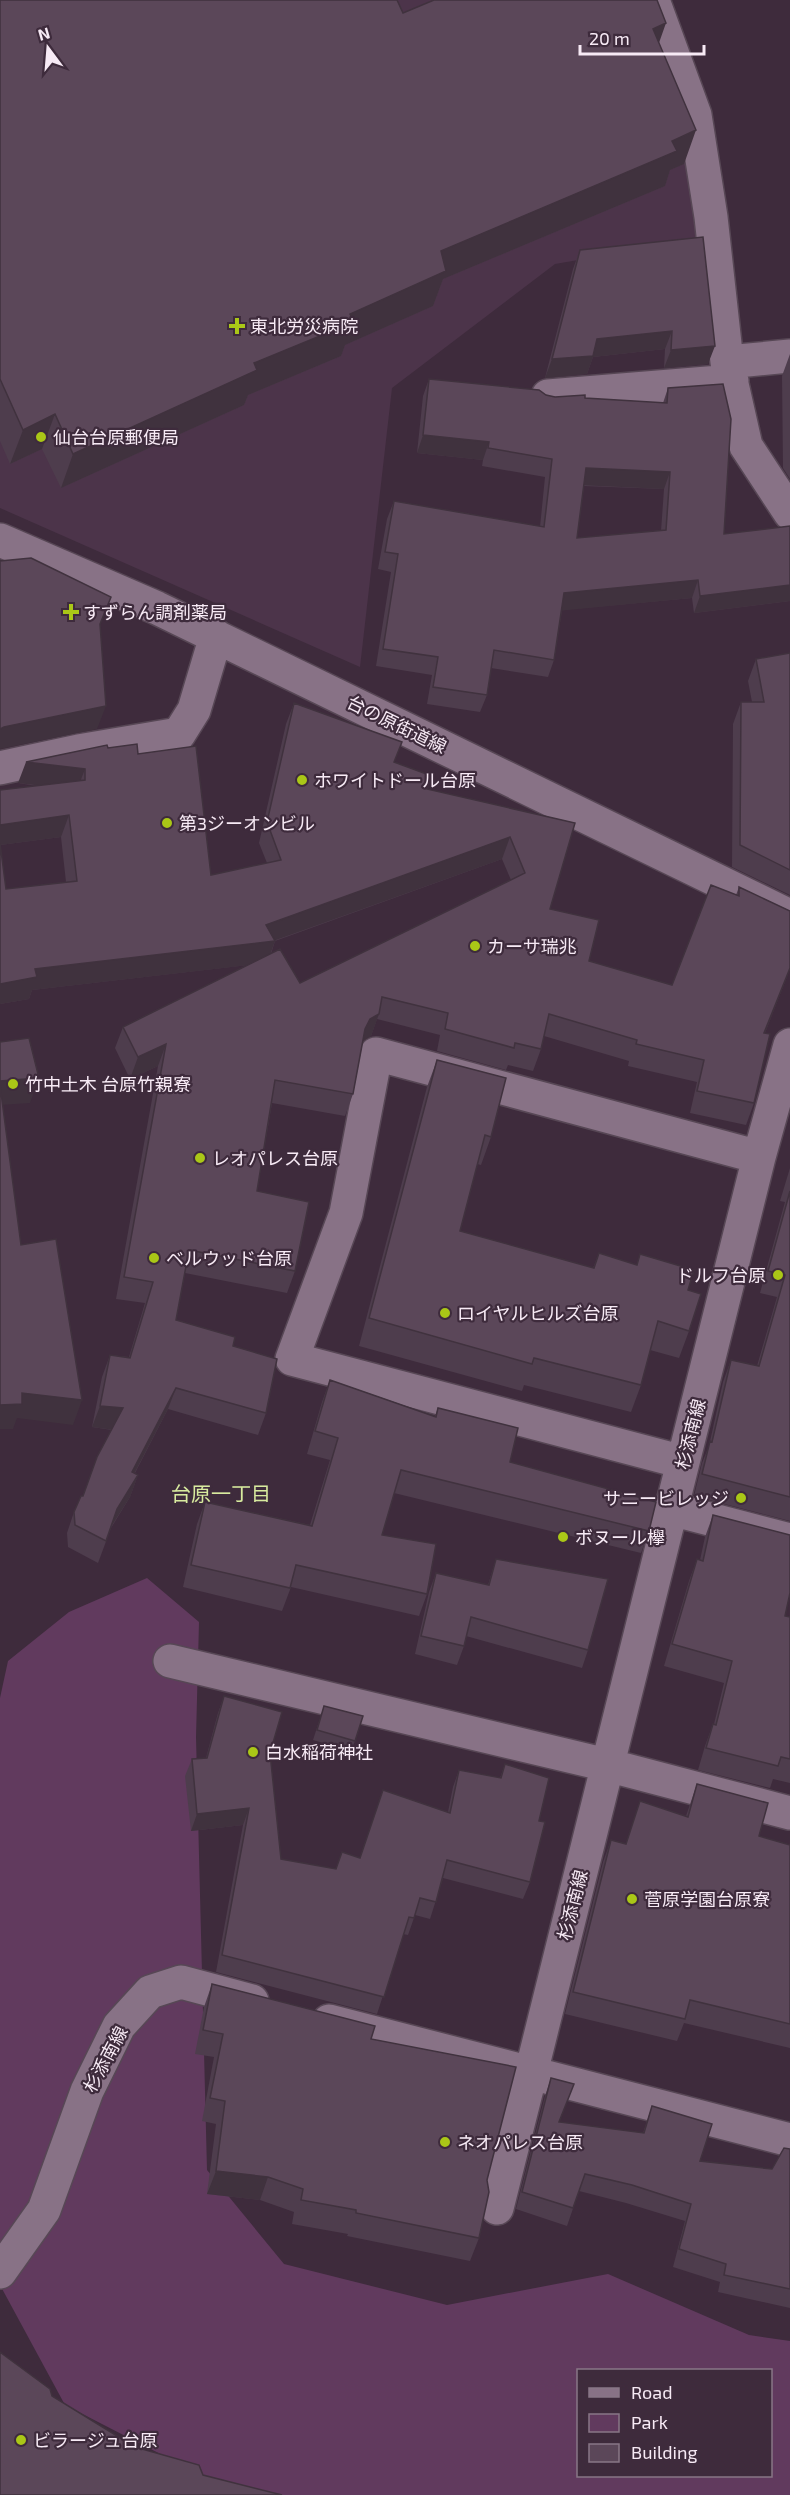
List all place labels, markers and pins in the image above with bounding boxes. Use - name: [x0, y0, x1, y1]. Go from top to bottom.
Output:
- place label: 東北労災病院: [250, 315, 358, 337]
- marker: 東北労災病院: [228, 317, 246, 335]
- place label: 仙台台原郵便局: [53, 426, 179, 448]
- marker: 仙台台原郵便局: [34, 430, 48, 444]
- place label: すずらん調剤薬局: [83, 601, 227, 623]
- marker: すずらん調剤薬局: [64, 605, 78, 619]
- place label: ホワイトドール台原: [314, 769, 476, 791]
- marker: ホワイトドール台原: [295, 773, 309, 787]
- place label: 第3ジーオンビル: [179, 812, 315, 834]
- marker: 第3ジーオンビル: [160, 816, 174, 830]
- place label: カーサ瑞兆: [487, 935, 577, 957]
- marker: カーサ瑞兆: [468, 939, 482, 953]
- place label: 竹中土木 台原竹親寮: [25, 1073, 191, 1095]
- marker: 竹中土木 台原竹親寮: [6, 1077, 20, 1091]
- place label: レオパレス台原: [212, 1147, 338, 1169]
- marker: レオパレス台原: [193, 1151, 207, 1165]
- place label: ベルウッド台原: [166, 1247, 292, 1269]
- marker: ベルウッド台原: [147, 1251, 161, 1265]
- place label: ドルフ台原: [676, 1264, 766, 1286]
- marker: ドルフ台原: [771, 1268, 785, 1282]
- place label: ロイヤルヒルズ台原: [457, 1302, 618, 1324]
- marker: ロイヤルヒルズ台原: [438, 1306, 452, 1320]
- place label: サニービレッジ: [603, 1487, 729, 1509]
- marker: サニービレッジ: [734, 1491, 748, 1505]
- place label: ボヌール欅: [575, 1526, 665, 1548]
- marker: ボヌール欅: [556, 1530, 570, 1544]
- place label: 白水稲荷神社: [265, 1741, 373, 1763]
- marker: 白水稲荷神社: [246, 1745, 260, 1759]
- place label: 菅原学園台原寮: [644, 1888, 770, 1910]
- marker: 菅原学園台原寮: [625, 1892, 639, 1906]
- place label: ネオパレス台原: [457, 2131, 583, 2153]
- marker: ネオパレス台原: [438, 2135, 452, 2149]
- place label: ビラージュ台原: [33, 2429, 157, 2451]
- marker: ビラージュ台原: [14, 2433, 28, 2447]

